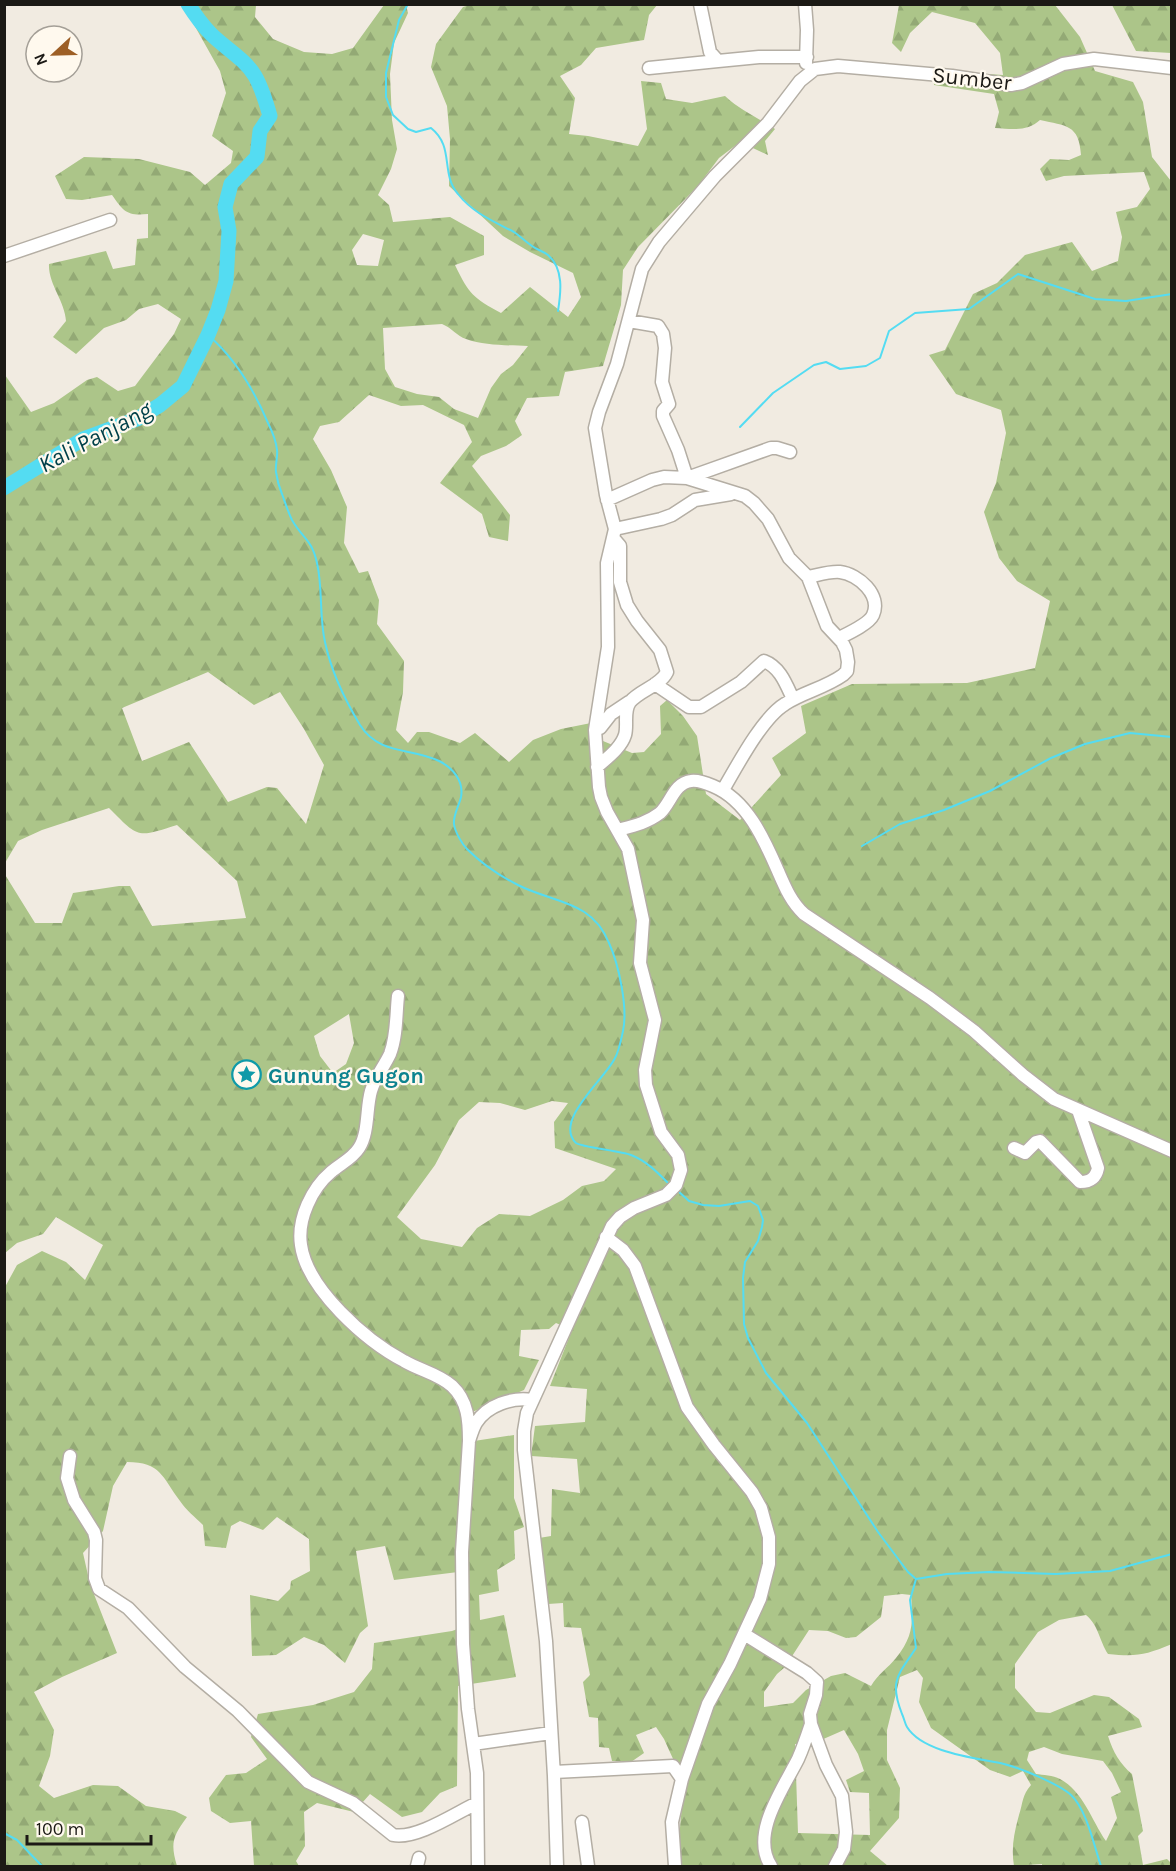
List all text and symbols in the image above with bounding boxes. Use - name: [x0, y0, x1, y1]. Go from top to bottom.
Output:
- north arrow: [24, 24, 84, 84]
- text: N: [30, 51, 52, 68]
- street label: Sumber: [931, 62, 1013, 96]
- water label: Kali Panjang: [34, 395, 157, 478]
- place icon: Gunung Gugon: [231, 1059, 263, 1091]
- place label: Gunung Gugon: [268, 1063, 424, 1089]
- scale bar: [27, 1808, 152, 1846]
- text: 100 m: [36, 1818, 84, 1840]

